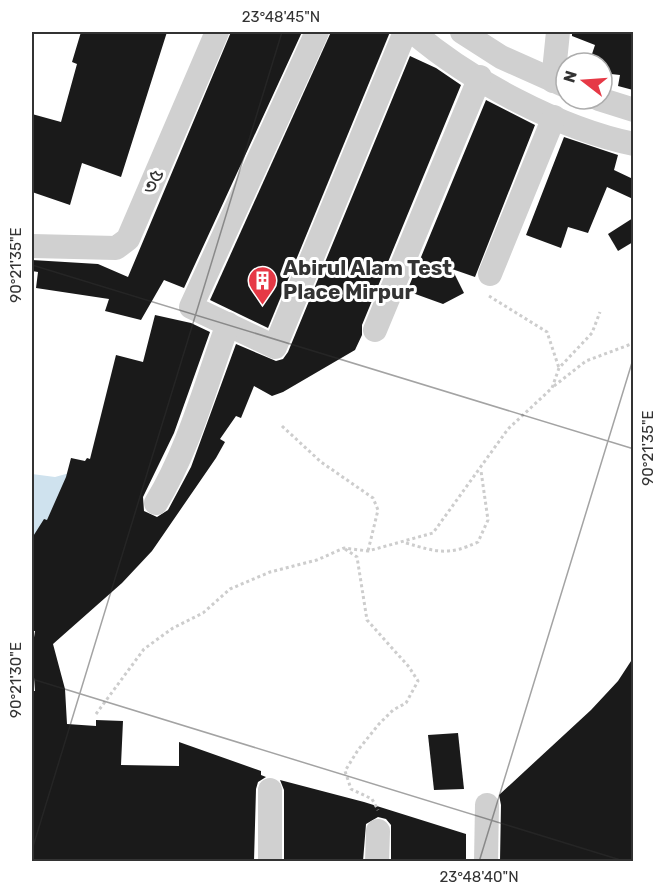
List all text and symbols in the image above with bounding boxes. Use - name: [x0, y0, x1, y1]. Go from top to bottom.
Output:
- text: 23°48'45"N: [242, 8, 320, 26]
- north arrow: [554, 51, 614, 111]
- text: N: [559, 68, 581, 85]
- street label: ৩৫: [136, 164, 169, 197]
- text: 90°21'35"E: [7, 227, 25, 303]
- place label: Abirul Alam Test Place Mirpur: [283, 255, 452, 304]
- building icon: Abirul Alam Test Place Mirpur: [246, 264, 278, 306]
- text: 90°21'35"E: [639, 410, 657, 486]
- text: 90°21'30"E: [7, 642, 25, 718]
- text: 23°48'40"N: [439, 868, 519, 886]

